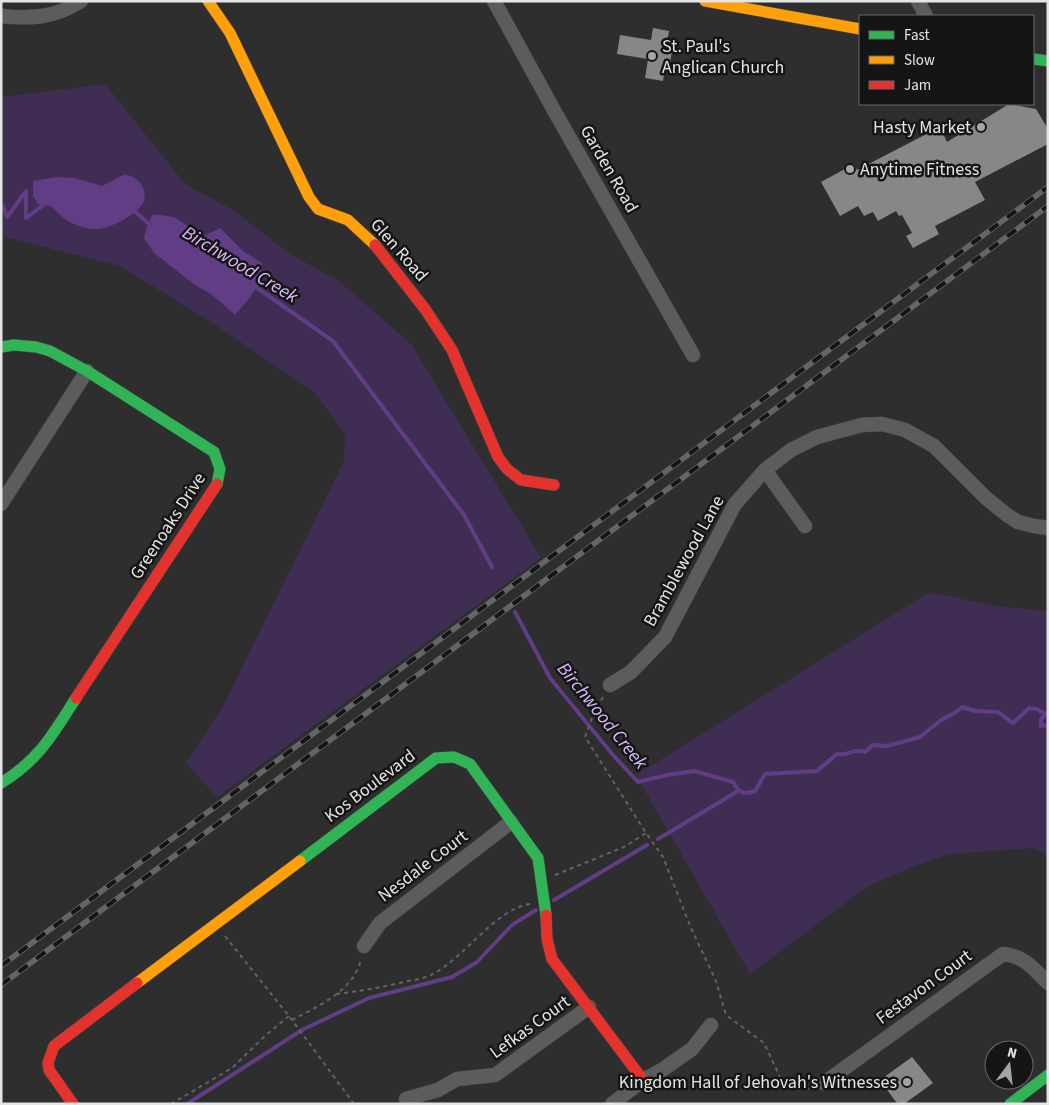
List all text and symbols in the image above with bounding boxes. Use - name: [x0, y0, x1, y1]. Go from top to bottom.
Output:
- legend: [859, 15, 1034, 105]
- text: Fast: [904, 25, 930, 46]
- place label: St. Paul's Anglican Church: [662, 34, 784, 80]
- marker: St. Paul's Anglican Church: [646, 50, 658, 62]
- text: Slow: [904, 50, 935, 71]
- text: Jam: [904, 75, 931, 96]
- place label: Hasty Market: [873, 115, 971, 140]
- street label: Garden Road: [574, 121, 644, 217]
- marker: Hasty Market: [975, 121, 987, 133]
- place label: Anytime Fitness: [860, 157, 979, 182]
- marker: Anytime Fitness: [844, 163, 856, 175]
- street label: Glen Road: [364, 213, 434, 287]
- water label: Birchwood Creek: [177, 220, 304, 311]
- street label: Greenoaks Drive: [124, 468, 212, 584]
- street label: Bramblewood Lane: [638, 491, 730, 631]
- water label: Birchwood Creek: [550, 657, 654, 776]
- street label: Kos Boulevard: [319, 743, 421, 829]
- street label: Nesdale Court: [373, 824, 473, 908]
- street label: Festavon Court: [871, 944, 977, 1030]
- street label: Lefkas Court: [485, 989, 575, 1065]
- north arrow: [984, 1040, 1034, 1090]
- text: N: [1005, 1043, 1019, 1064]
- place label: Kingdom Hall of Jehovah's Witnesses: [619, 1070, 897, 1095]
- marker: Kingdom Hall of Jehovah's Witnesses: [901, 1076, 913, 1088]

